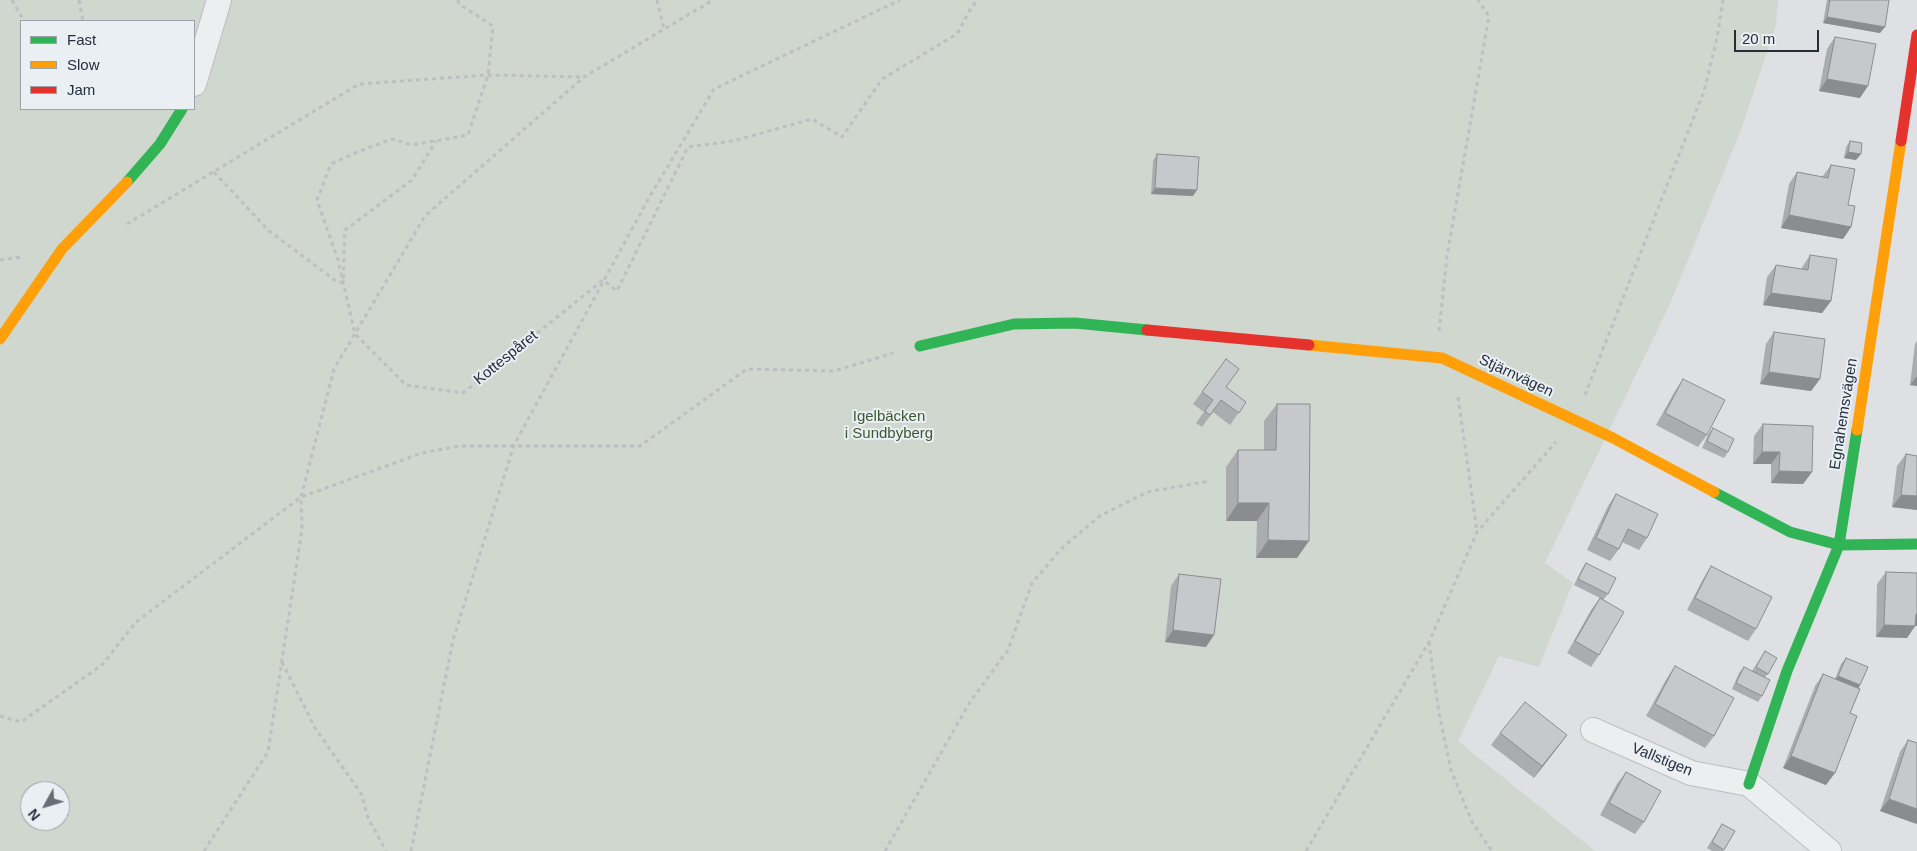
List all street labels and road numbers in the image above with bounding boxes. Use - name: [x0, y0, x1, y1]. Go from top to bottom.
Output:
- street label: Kottespåret: [471, 327, 541, 389]
- street label: Stjärnvägen: [1476, 351, 1556, 401]
- street label: Egnahemsvägen: [1826, 357, 1862, 471]
- street label: Vallstigen: [1629, 740, 1695, 780]

